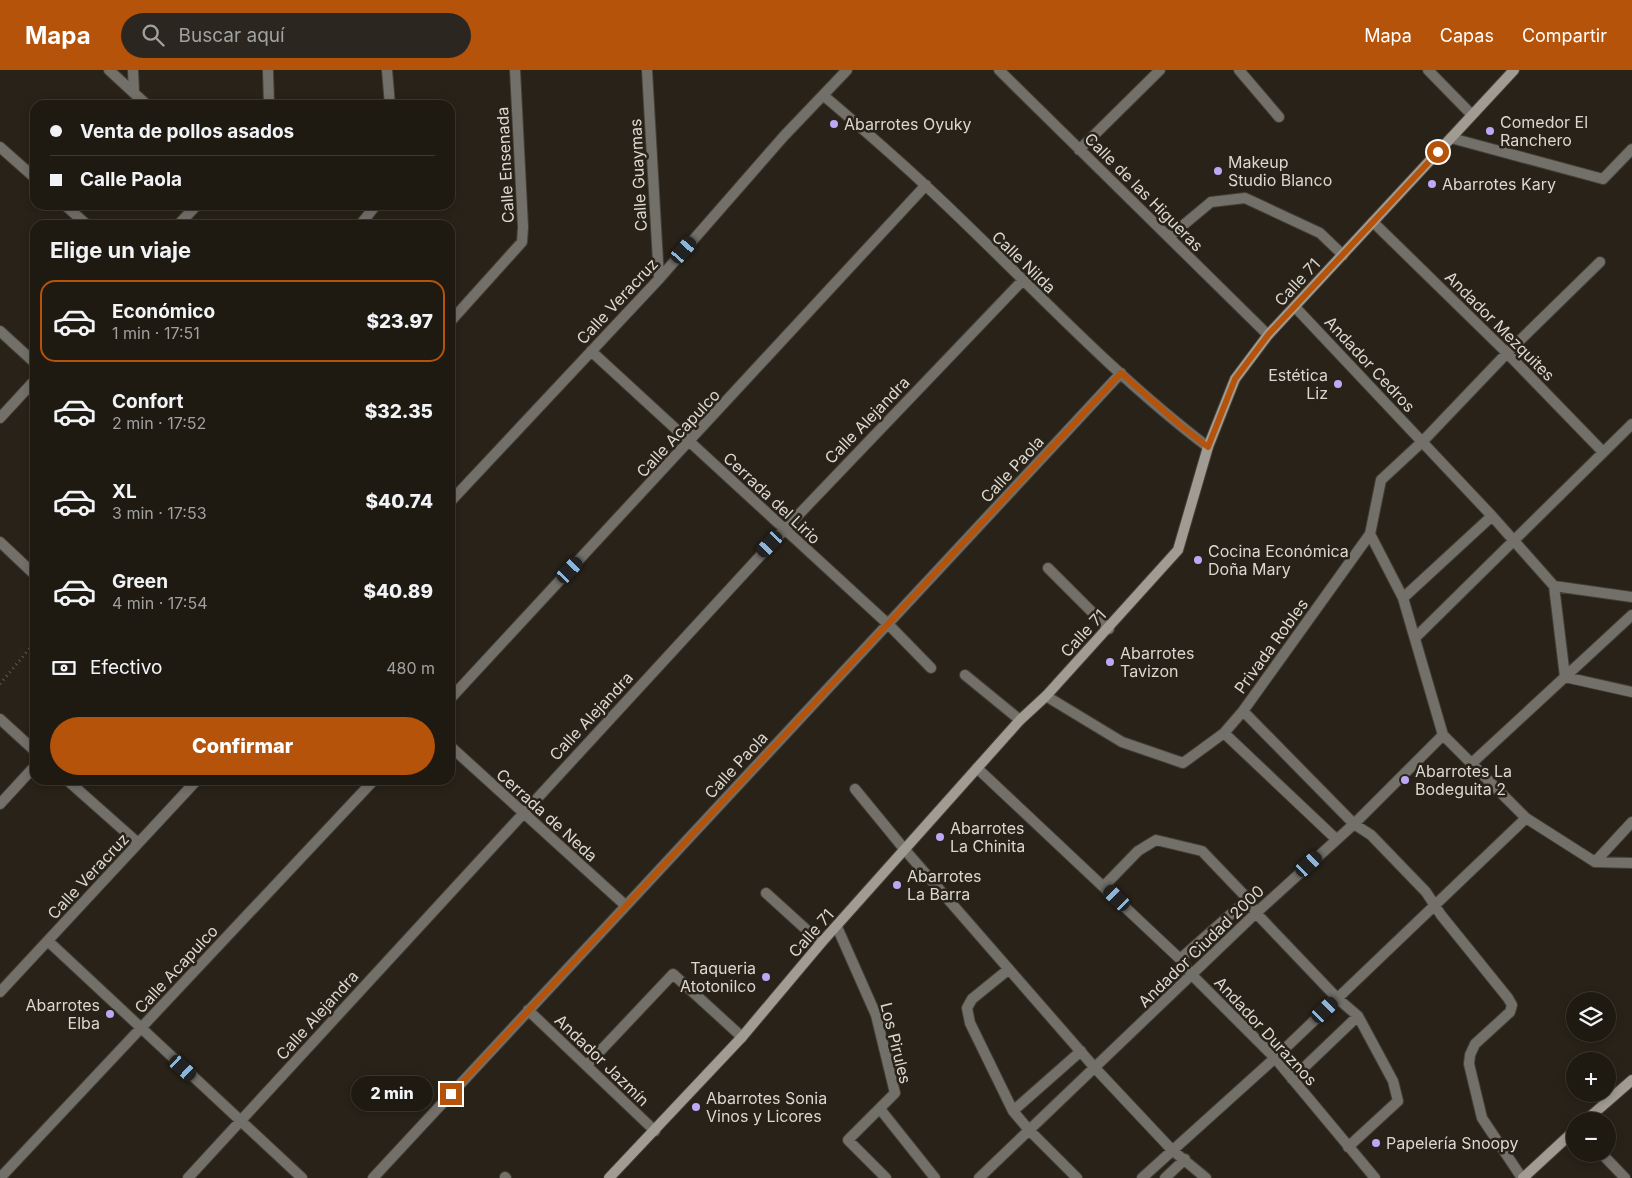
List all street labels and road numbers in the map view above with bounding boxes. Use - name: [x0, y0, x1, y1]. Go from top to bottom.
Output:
- street label: Calle Ensenada: [492, 106, 518, 224]
- street label: Calle Guaymas: [625, 118, 651, 232]
- street label: Calle de las Higueras: [1081, 129, 1207, 255]
- street label: Calle Nilda: [988, 227, 1060, 297]
- street label: Calle Veracruz: [572, 254, 662, 348]
- street label: Calle 71: [1270, 254, 1324, 310]
- street label: Andador Mezquites: [1441, 267, 1559, 385]
- street label: Andador Cedros: [1320, 312, 1420, 416]
- street label: Calle Alejandra: [820, 372, 914, 468]
- street label: Calle Acapulco: [632, 385, 724, 481]
- street label: Calle Paola: [976, 431, 1048, 507]
- street label: Cerrada del Lirio: [719, 448, 825, 548]
- street label: Privada Robles: [1230, 595, 1312, 697]
- street label: Calle 71: [1056, 605, 1110, 661]
- street label: Calle Alejandra: [545, 668, 637, 764]
- street label: Calle Paola: [700, 727, 772, 803]
- street label: Cerrada de Neda: [492, 764, 602, 866]
- street label: Calle Veracruz: [43, 829, 133, 923]
- street label: Andador Ciudad 2000: [1134, 881, 1268, 1011]
- street label: Calle 71: [784, 905, 838, 961]
- street label: Calle Acapulco: [130, 921, 222, 1017]
- street label: Calle Alejandra: [272, 966, 362, 1064]
- street label: Andador Duraznos: [1210, 972, 1322, 1090]
- street label: Los Pirules: [876, 1000, 916, 1086]
- street label: Andador Jazmín: [551, 1010, 653, 1110]

